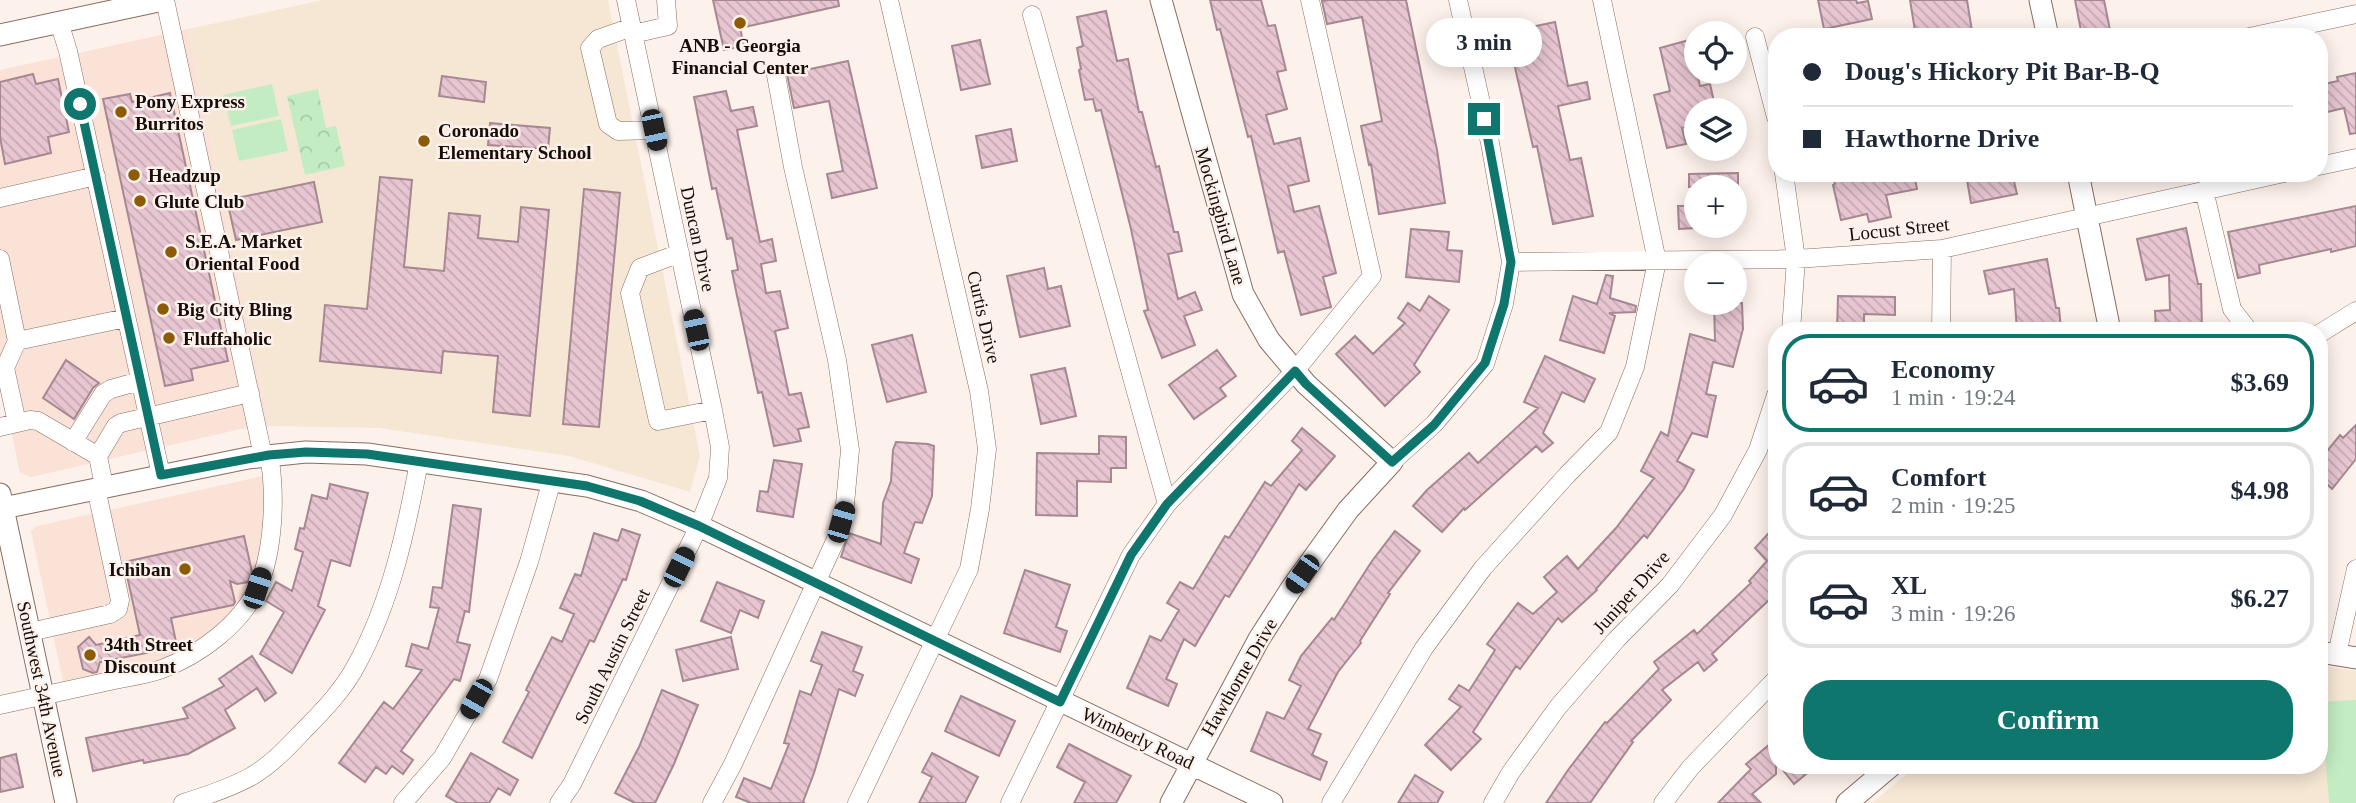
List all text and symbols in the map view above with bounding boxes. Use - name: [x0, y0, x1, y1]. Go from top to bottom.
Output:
- marker: ANB - Georgia Financial Center: [732, 15, 748, 31]
- callout: 3 min: [1426, 18, 1542, 66]
- map controls: [1684, 21, 1747, 315]
- button: locate: [1684, 21, 1747, 84]
- text: 3 min: [1456, 30, 1512, 55]
- place label: ANB - Georgia Financial Center: [672, 35, 809, 78]
- text: Doug's Hickory Pit Bar-B-Q: [1845, 57, 2160, 86]
- route start: [64, 88, 96, 120]
- place label: Pony Express Burritos: [135, 91, 245, 134]
- button: layers: [1684, 98, 1747, 161]
- route end: [1468, 103, 1500, 135]
- marker: Pony Express Burritos: [113, 104, 129, 120]
- car: [640, 107, 669, 153]
- place label: Coronado Elementary School: [438, 120, 592, 163]
- text: Hawthorne Drive: [1845, 124, 2039, 153]
- marker: Coronado Elementary School: [416, 133, 432, 149]
- street label: Mockingbird Lane: [1191, 145, 1251, 287]
- place label: Headzup: [148, 165, 221, 186]
- marker: Headzup: [126, 167, 142, 183]
- button: +: [1684, 175, 1747, 238]
- street label: Duncan Drive: [677, 184, 719, 294]
- place label: Glute Club: [154, 191, 244, 212]
- marker: Glute Club: [132, 193, 148, 209]
- street label: Locust Street: [1848, 213, 1951, 245]
- place label: S.E.A. Market Oriental Food: [185, 231, 303, 274]
- marker: S.E.A. Market Oriental Food: [163, 244, 179, 260]
- button: −: [1684, 252, 1747, 315]
- street label: Curtis Drive: [963, 269, 1005, 365]
- place label: Big City Bling: [177, 299, 293, 320]
- marker: Big City Bling: [155, 301, 171, 317]
- car: [682, 307, 711, 353]
- place label: Fluffaholic: [183, 328, 272, 349]
- marker: Fluffaholic: [161, 330, 177, 346]
- icon: car: [1807, 352, 1870, 415]
- text: Economy: [1891, 355, 1995, 384]
- text: $3.69: [2231, 368, 2289, 397]
- text: 1 min · 19:24: [1891, 385, 2016, 410]
- icon: car: [1807, 460, 1870, 523]
- text: Comfort: [1891, 463, 1986, 492]
- text: $4.98: [2231, 476, 2289, 505]
- text: 2 min · 19:25: [1891, 493, 2016, 518]
- car: [826, 499, 857, 545]
- car: [661, 544, 698, 590]
- street label: Juniper Drive: [1588, 546, 1674, 638]
- car: [1282, 551, 1323, 597]
- place label: Ichiban: [109, 559, 171, 580]
- marker: Ichiban: [177, 561, 193, 577]
- car: [241, 565, 274, 611]
- icon: car: [1807, 568, 1870, 631]
- text: XL: [1891, 571, 1927, 600]
- street label: South Austin Street: [570, 584, 654, 727]
- text: $6.27: [2231, 584, 2289, 613]
- street label: Southwest 34th Avenue: [13, 599, 71, 779]
- text: 3 min · 19:26: [1891, 601, 2016, 626]
- street label: Hawthorne Drive: [1197, 614, 1281, 740]
- place label: 34th Street Discount: [104, 634, 193, 677]
- marker: 34th Street Discount: [82, 647, 98, 663]
- car: [457, 676, 496, 722]
- button: Confirm: [1803, 680, 2293, 760]
- street label: Wimberly Road: [1079, 703, 1198, 773]

